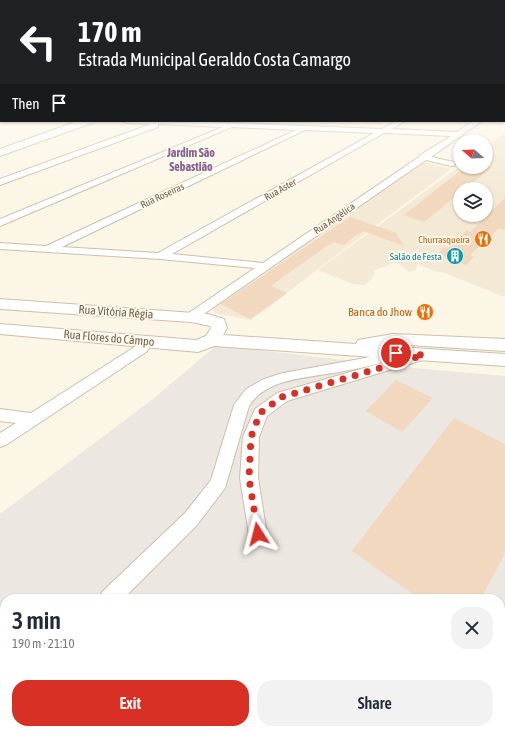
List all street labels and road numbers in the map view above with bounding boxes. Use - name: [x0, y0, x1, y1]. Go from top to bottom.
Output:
- street label: Rua Aster: [262, 176, 299, 203]
- street label: Rua Roseiras: [139, 180, 186, 210]
- street label: Rua Angélica: [311, 200, 357, 236]
- street label: Rua Vitória Régia: [78, 302, 154, 322]
- street label: Rua Flores do Câmpo: [63, 327, 155, 349]

